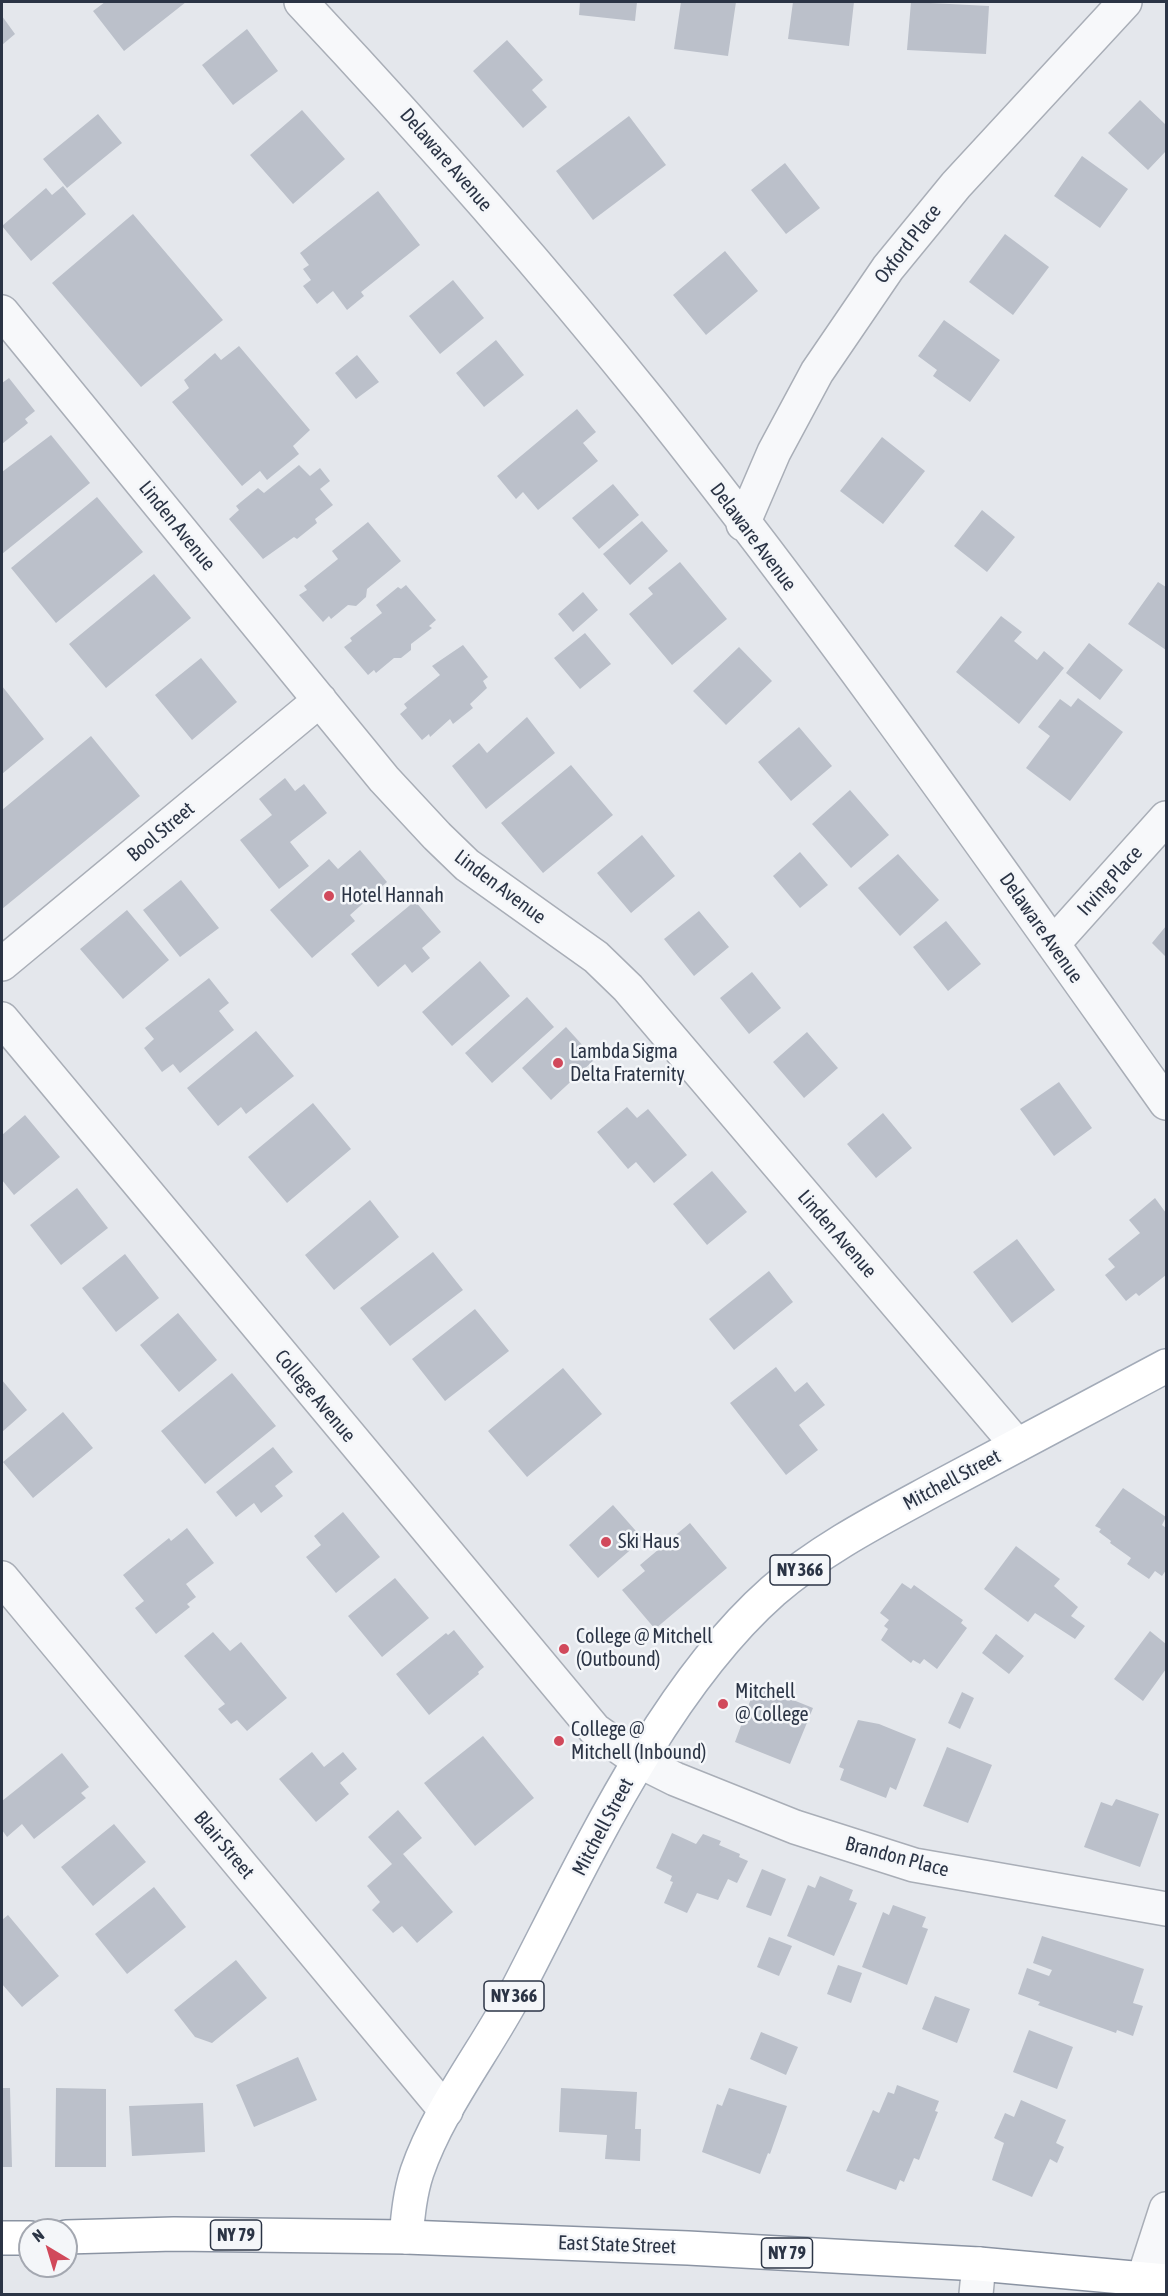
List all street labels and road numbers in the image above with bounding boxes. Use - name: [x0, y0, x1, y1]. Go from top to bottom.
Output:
- street label: Delaware Avenue: [395, 103, 497, 217]
- street label: Oxford Place: [870, 200, 946, 288]
- street label: Linden Avenue: [134, 476, 220, 576]
- street label: Delaware Avenue: [705, 478, 801, 596]
- street label: Bool Street: [123, 797, 199, 867]
- street label: Irving Place: [1072, 841, 1148, 921]
- street label: Linden Avenue: [449, 845, 551, 929]
- street label: Delaware Avenue: [994, 868, 1088, 988]
- street label: Linden Avenue: [792, 1185, 882, 1283]
- street label: College Avenue: [269, 1345, 361, 1447]
- street label: Mitchell Street: [899, 1444, 1005, 1516]
- road number: NY 366: [770, 1555, 830, 1585]
- street label: Mitchell Street: [567, 1774, 639, 1880]
- street label: Blair Street: [189, 1806, 259, 1884]
- street label: Brandon Place: [843, 1832, 951, 1882]
- road number: NY 366: [484, 1981, 544, 2011]
- road number: NY 79: [210, 2220, 262, 2250]
- street label: East State Street: [558, 2231, 676, 2259]
- road number: NY 79: [762, 2238, 812, 2268]

